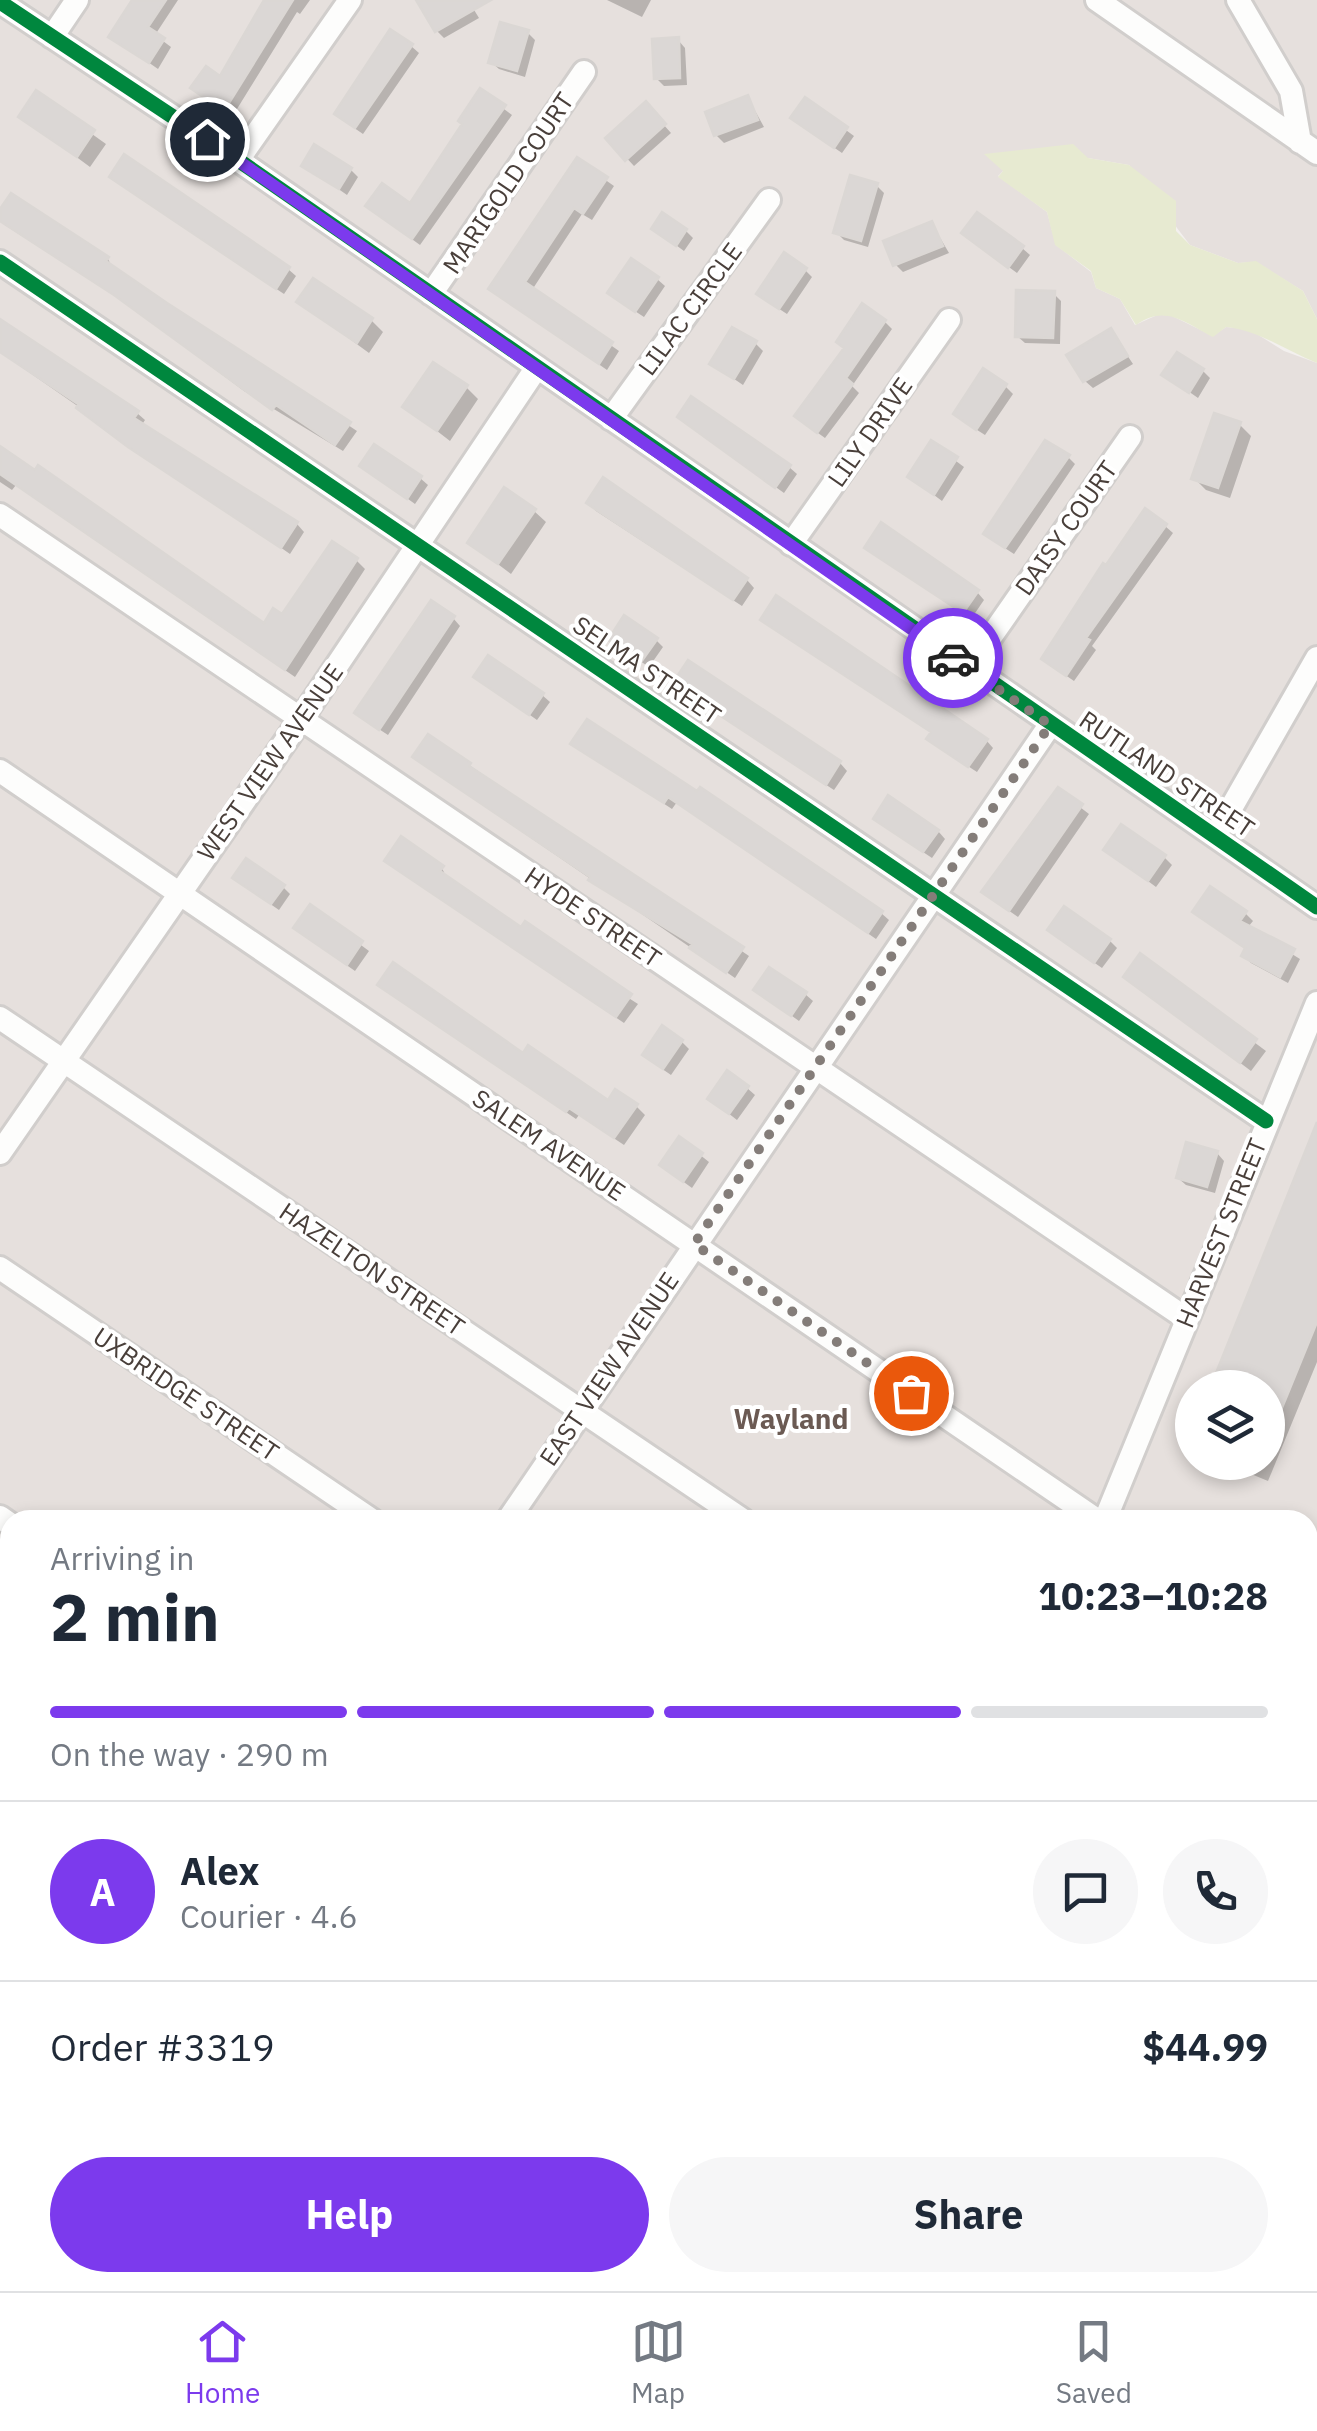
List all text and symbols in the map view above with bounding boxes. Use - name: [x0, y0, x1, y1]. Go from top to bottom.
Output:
- street label: MARIGOLD COURT: [435, 86, 581, 280]
- pin: [165, 97, 250, 182]
- icon: home: [180, 112, 235, 167]
- street label: LILAC CIRCLE: [630, 236, 749, 382]
- street label: LILY DRIVE: [820, 370, 919, 493]
- street label: DAISY COURT: [1007, 454, 1124, 602]
- street label: SELMA STREET: [567, 608, 728, 731]
- courier: [903, 608, 1003, 708]
- icon: car: [926, 631, 981, 686]
- street label: WEST VIEW AVENUE: [189, 657, 350, 867]
- street label: RUTLAND STREET: [1073, 703, 1261, 844]
- street label: HYDE STREET: [519, 859, 668, 974]
- street label: SALEM AVENUE: [466, 1081, 632, 1208]
- street label: HARVEST STREET: [1168, 1133, 1274, 1332]
- street label: HAZELTON STREET: [273, 1194, 471, 1343]
- street label: EAST VIEW AVENUE: [531, 1265, 686, 1472]
- street label: UXBRIDGE STREET: [87, 1319, 286, 1468]
- pin: [869, 1351, 954, 1436]
- icon: bag: [884, 1366, 939, 1421]
- map controls: [1175, 1370, 1285, 1480]
- button: layers: [1175, 1370, 1285, 1480]
- district label: Wayland: [733, 1400, 849, 1437]
- text: Arriving in: [50, 1537, 195, 1579]
- text: 10:23–10:28: [1038, 1571, 1268, 1620]
- text: 2 min: [50, 1574, 220, 1659]
- text: On the way · 290 m: [50, 1733, 329, 1775]
- button: chat: [1033, 1839, 1138, 1944]
- button: phone: [1163, 1839, 1268, 1944]
- text: Alex: [180, 1846, 260, 1895]
- text: A: [89, 1867, 116, 1916]
- text: Courier · 4.6: [180, 1895, 358, 1937]
- text: Order #3319: [50, 2022, 275, 2071]
- text: $44.99: [1142, 2022, 1268, 2071]
- button: Help: [50, 2157, 649, 2272]
- button: Share: [669, 2157, 1268, 2272]
- tab: Home: [185, 2314, 260, 2411]
- tab: Map: [631, 2314, 686, 2411]
- tab: Saved: [1056, 2314, 1132, 2411]

